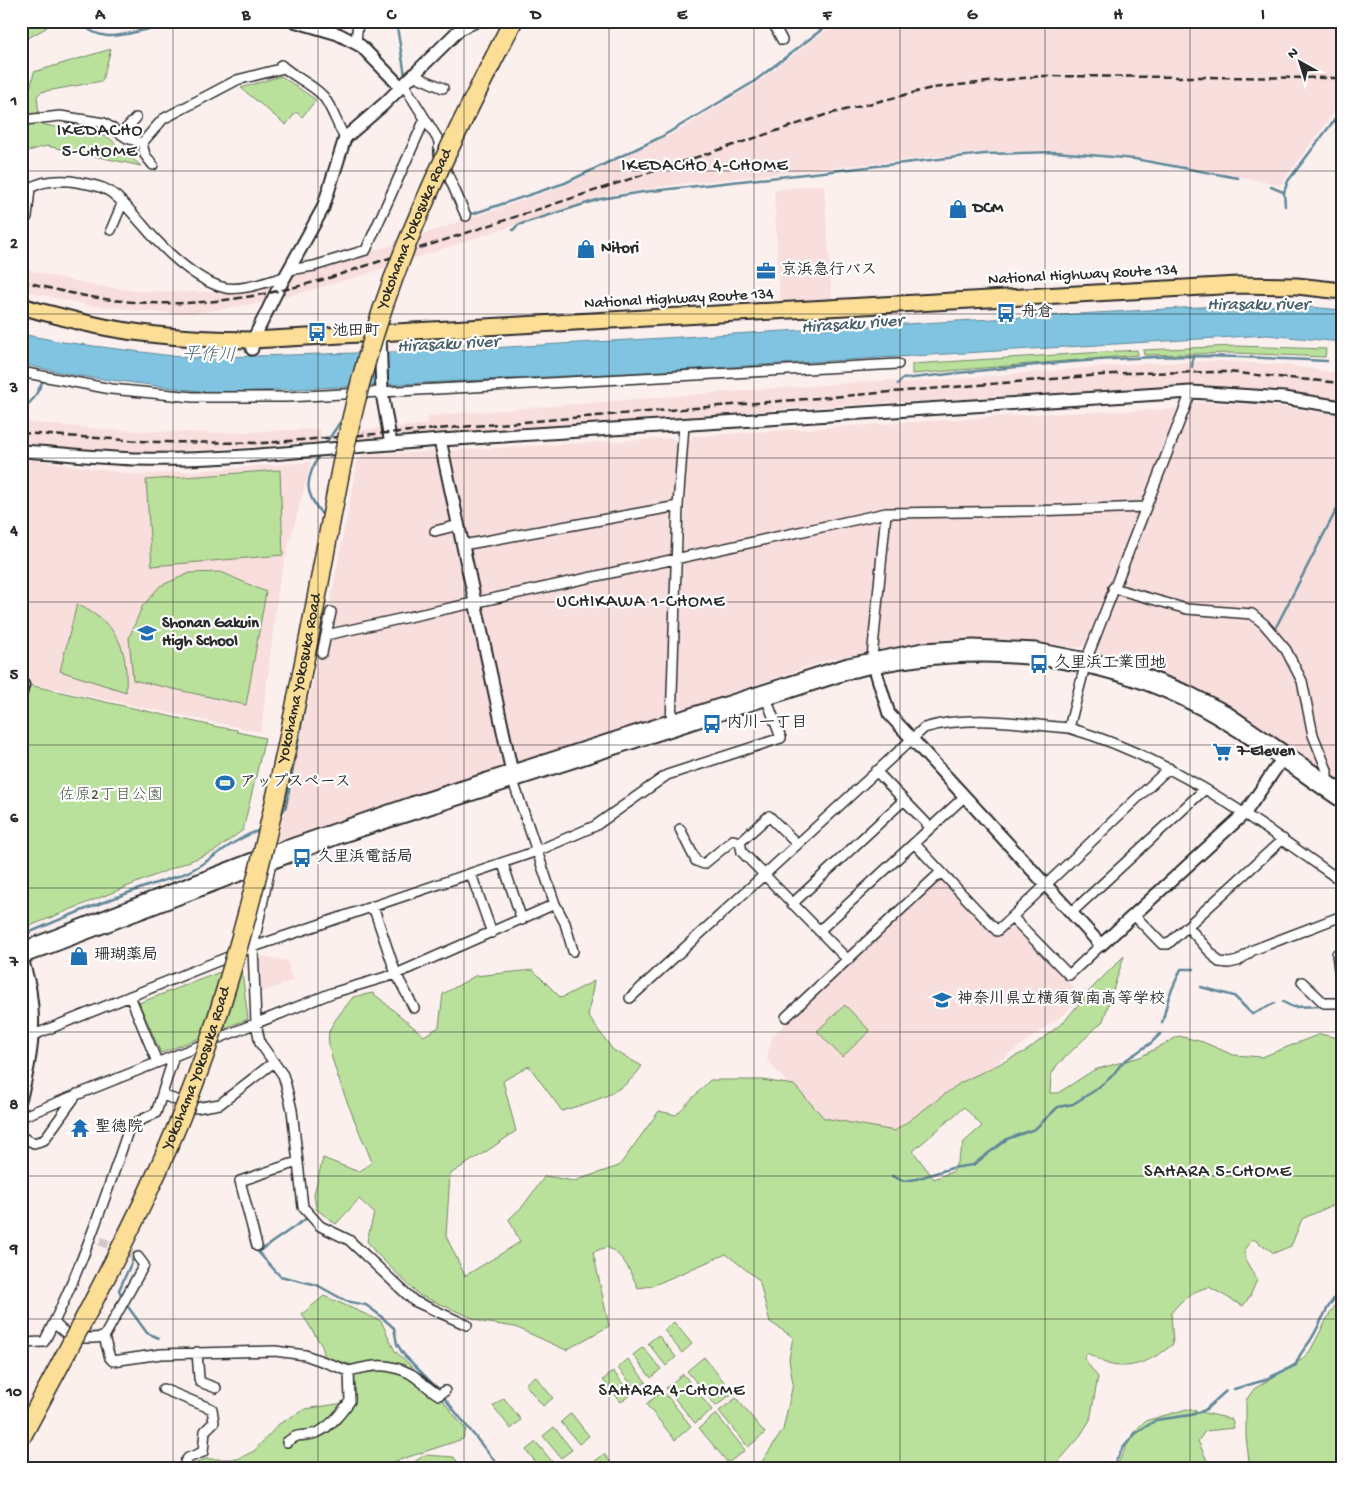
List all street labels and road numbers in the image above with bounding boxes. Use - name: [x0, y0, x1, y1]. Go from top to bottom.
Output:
- street label: Yokohama Yokosuka Road: [373, 144, 458, 314]
- street label: National Highway Route 134: [988, 262, 1179, 290]
- street label: National Highway Route 134: [584, 286, 775, 314]
- street label: Yokohama Yokosuka Road: [274, 591, 327, 767]
- street label: Yokohama Yokosuka Road: [158, 983, 236, 1155]

